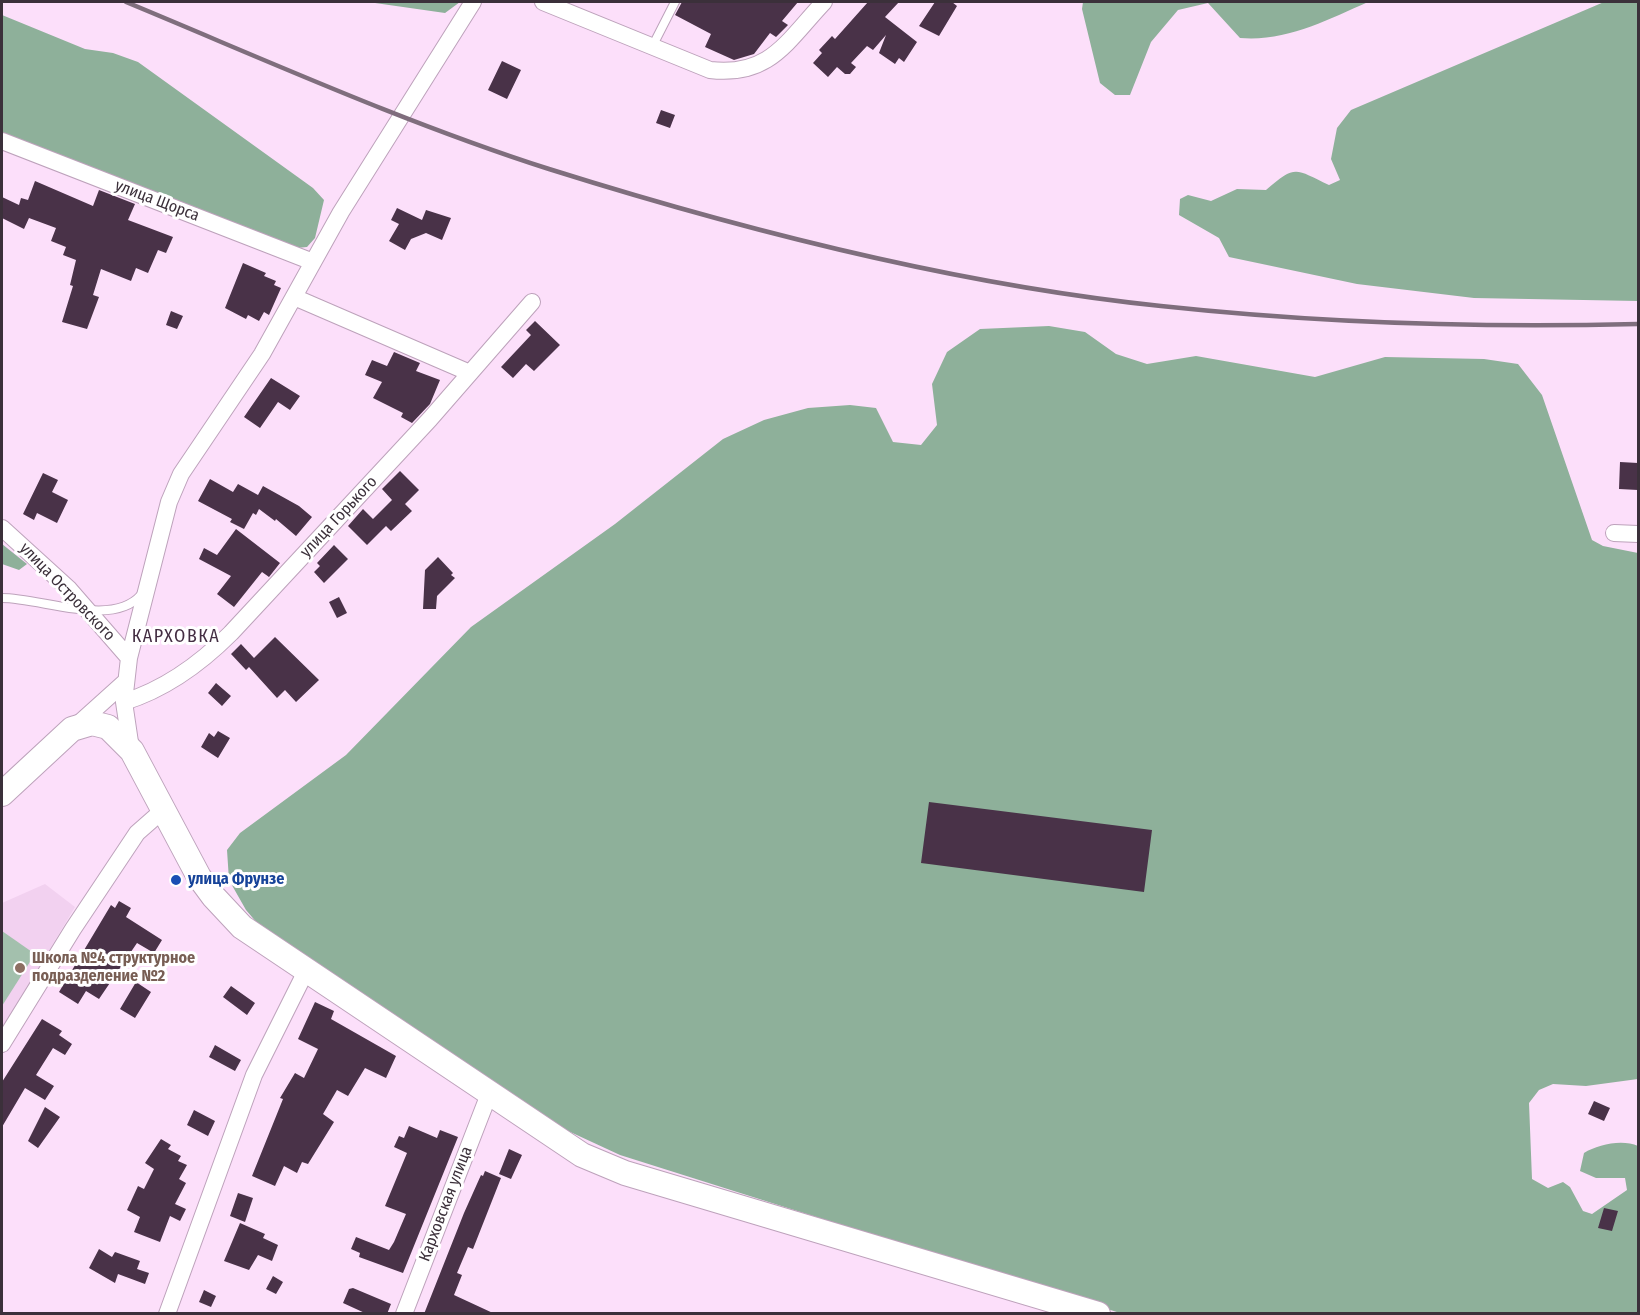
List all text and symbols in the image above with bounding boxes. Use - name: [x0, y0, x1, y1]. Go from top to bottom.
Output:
- street label: улица Щорса: [112, 176, 202, 226]
- street label: улица Горького: [297, 472, 381, 562]
- street label: улица Островского: [15, 539, 119, 645]
- district label: КАРХОВКА: [132, 626, 220, 648]
- place label: улица Фрунзе: [188, 870, 284, 890]
- marker: улица Фрунзе: [169, 873, 183, 887]
- place label: Школа №4 структурное подразделение №2: [32, 949, 195, 987]
- marker: Школа №4 структурное подразделение №2: [13, 961, 27, 975]
- street label: Карховская улица: [415, 1144, 477, 1264]

